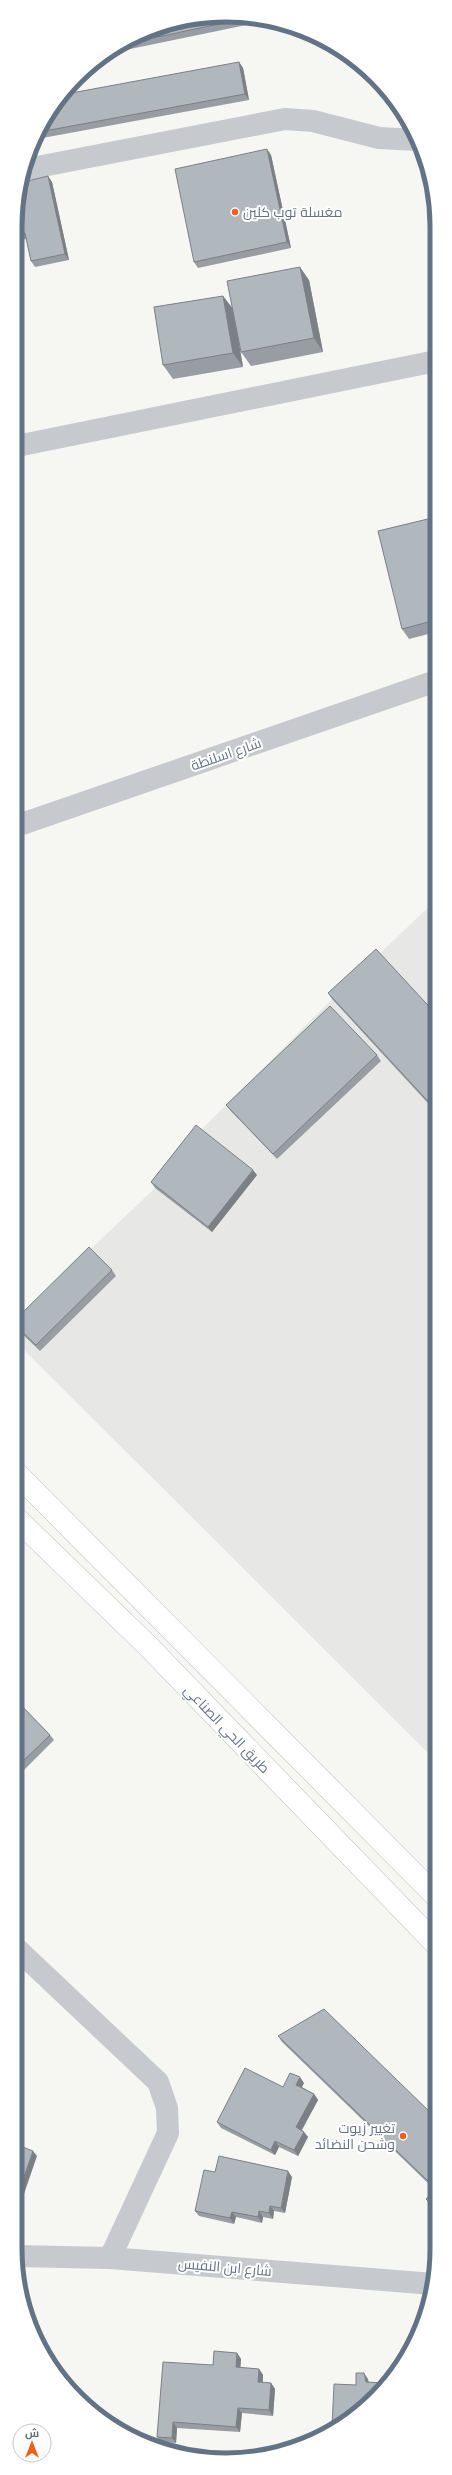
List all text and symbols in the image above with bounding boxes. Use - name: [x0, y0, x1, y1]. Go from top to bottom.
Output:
- place label: مغسلة توب كلين: [243, 203, 343, 221]
- marker: مغسلة توب كلين: [230, 207, 240, 217]
- street label: شارع اسلنطة: [188, 734, 264, 774]
- street label: طريق الحي الصناعي: [178, 1681, 274, 1779]
- place label: تغيير زيوت وشحن النضائد: [315, 2119, 395, 2153]
- marker: تغيير زيوت وشحن النضائد: [398, 2131, 408, 2141]
- street label: شارع ابن النفيس: [177, 2254, 273, 2280]
- north arrow: [12, 2423, 52, 2463]
- text: ش: [25, 2426, 39, 2440]

